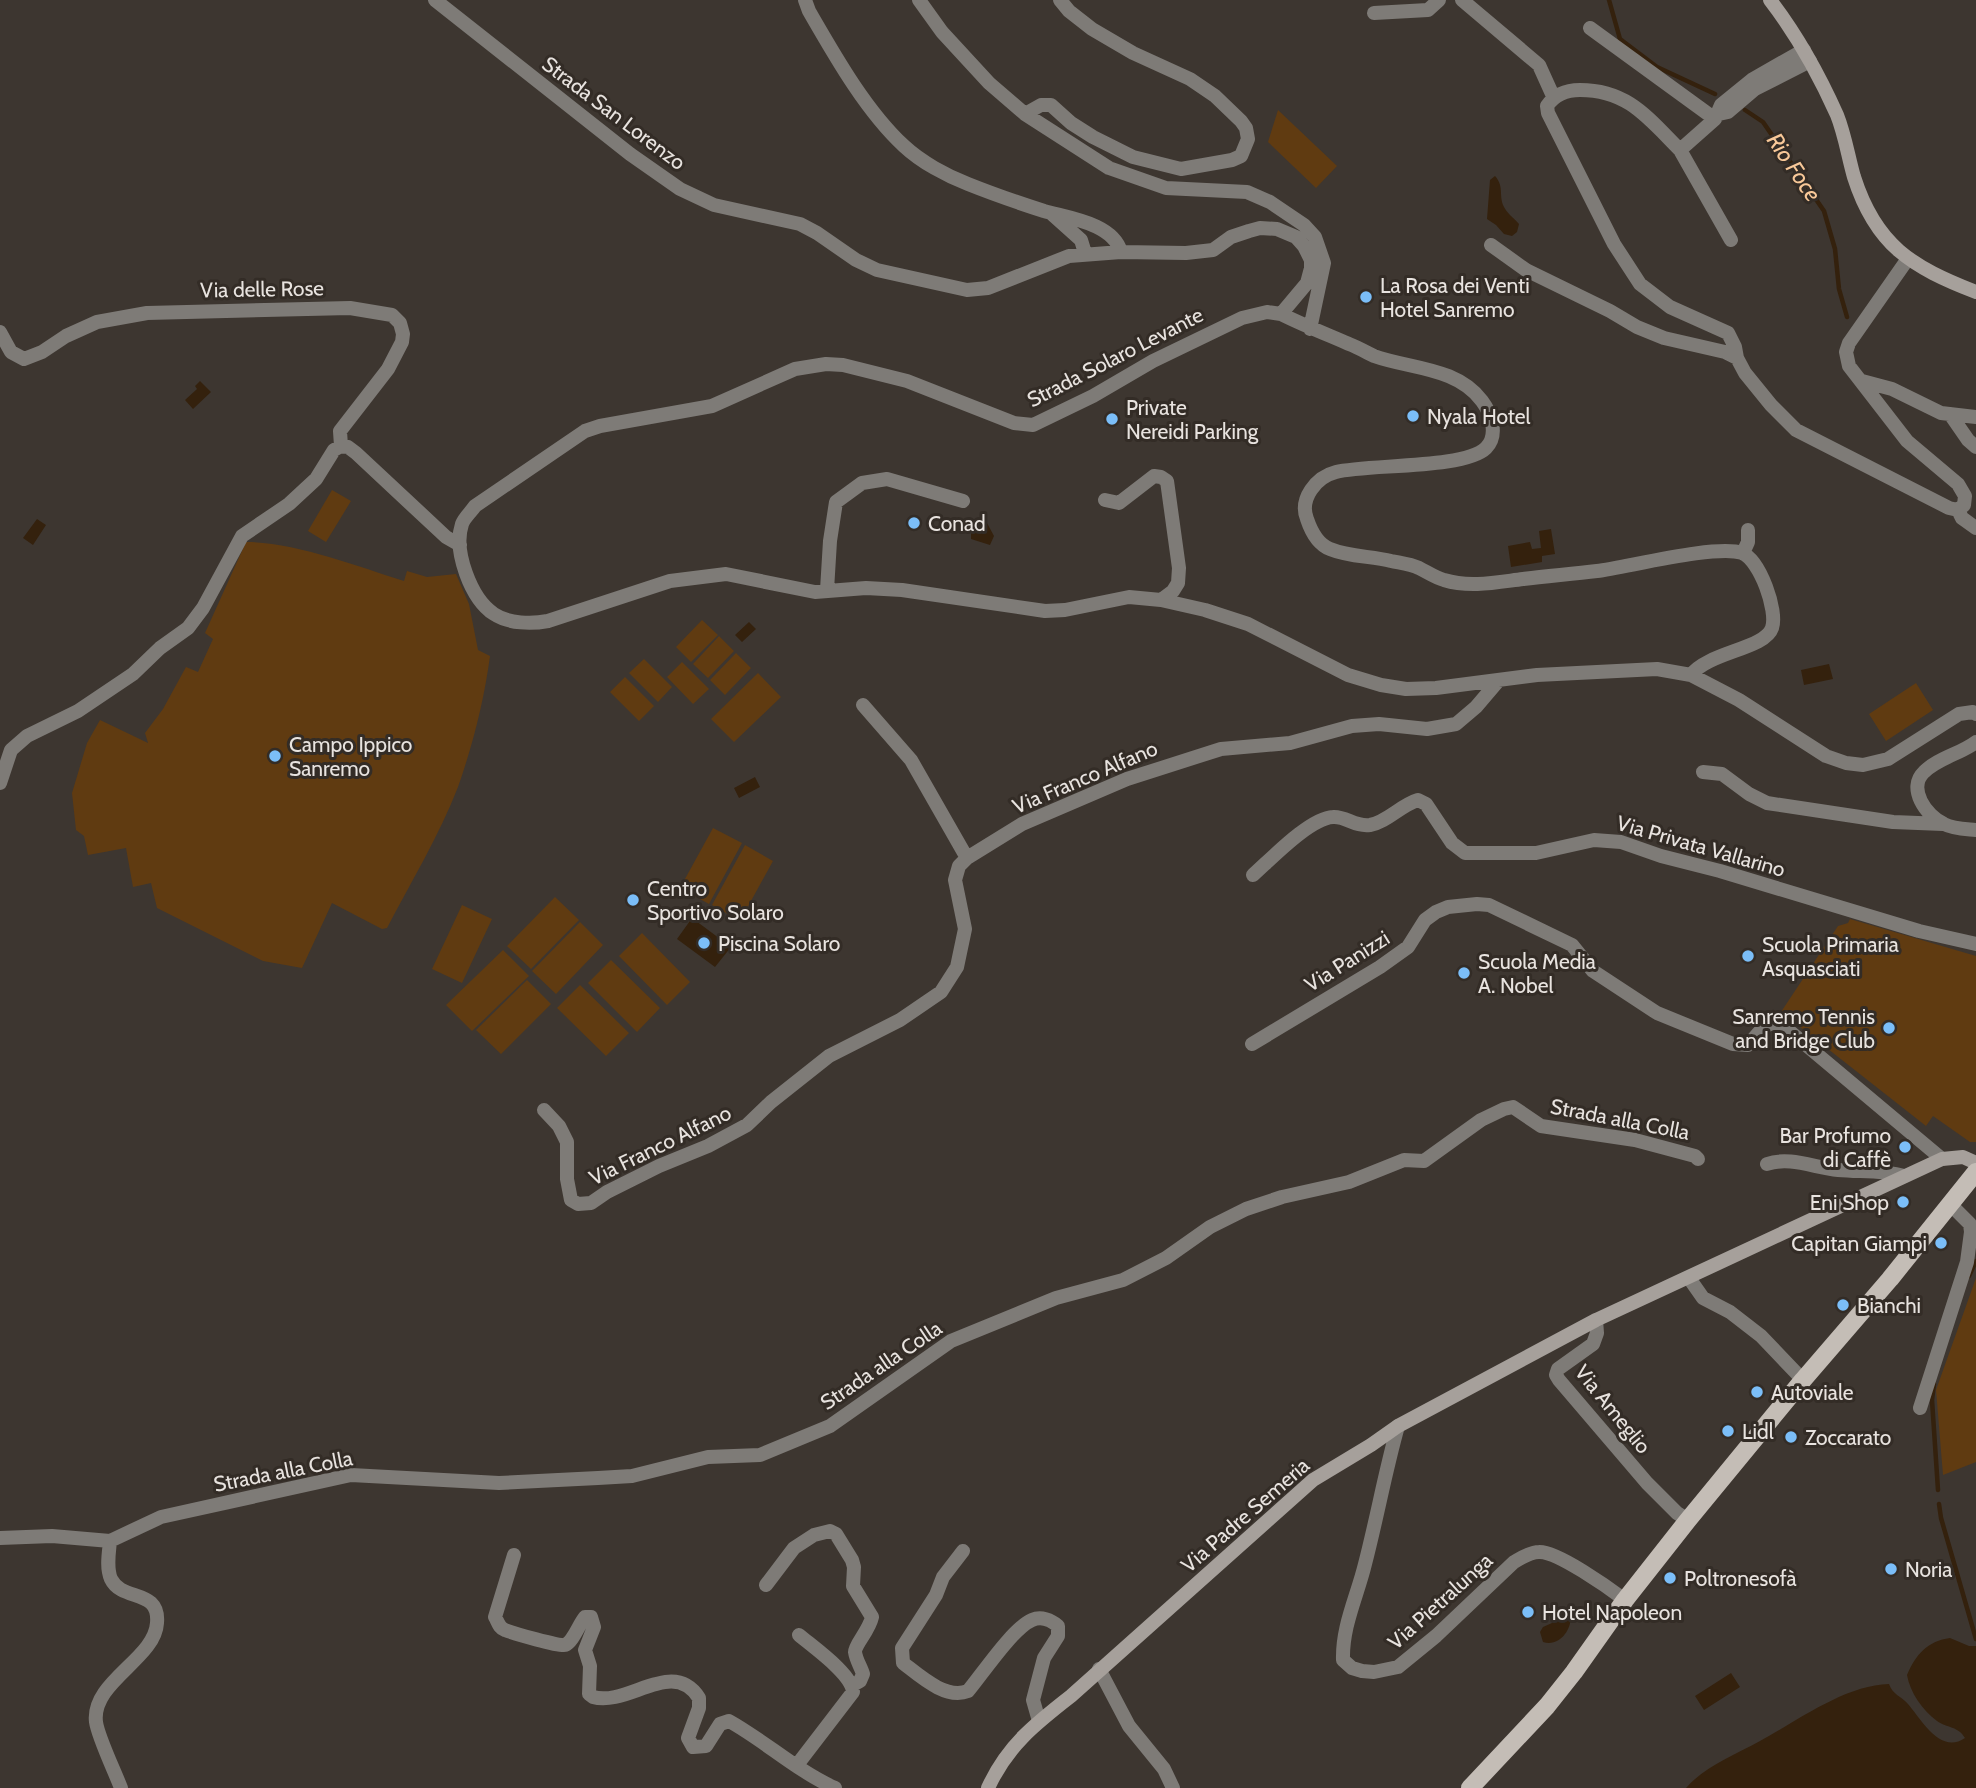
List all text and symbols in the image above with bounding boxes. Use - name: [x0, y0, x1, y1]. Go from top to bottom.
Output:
- street label: Strada San Lorenzo: [537, 51, 691, 175]
- water label: Rio Foce: [1761, 127, 1827, 207]
- place label: La Rosa dei Venti Hotel Sanremo: [1380, 273, 1530, 322]
- street label: Via delle Rose: [200, 275, 324, 303]
- marker: La Rosa dei Venti Hotel Sanremo: [1358, 289, 1374, 305]
- street label: Strada Solaro Levante: [1023, 302, 1207, 412]
- place label: Private Nereidi Parking: [1126, 395, 1259, 444]
- place label: Nyala Hotel: [1427, 404, 1531, 429]
- marker: Nyala Hotel: [1405, 408, 1421, 424]
- marker: Private Nereidi Parking: [1104, 411, 1120, 427]
- place label: Conad: [928, 511, 986, 536]
- marker: Conad: [906, 515, 922, 531]
- place label: Campo Ippico Sanremo: [289, 732, 412, 781]
- street label: Via Franco Alfano: [1009, 735, 1161, 819]
- marker: Campo Ippico Sanremo: [267, 748, 283, 764]
- street label: Via Privata Vallarino: [1614, 810, 1788, 882]
- place label: Centro Sportivo Solaro: [647, 876, 784, 925]
- marker: Centro Sportivo Solaro: [625, 892, 641, 908]
- street label: Via Panizzi: [1300, 925, 1394, 997]
- place label: Piscina Solaro: [718, 931, 840, 956]
- place label: Scuola Primaria Asquasciati: [1762, 932, 1899, 981]
- marker: Piscina Solaro: [696, 935, 712, 951]
- marker: Scuola Primaria Asquasciati: [1740, 948, 1756, 964]
- place label: Scuola Media A. Nobel: [1478, 949, 1596, 998]
- marker: Scuola Media A. Nobel: [1456, 965, 1472, 981]
- place label: Sanremo Tennis and Bridge Club: [1732, 1004, 1875, 1053]
- marker: Sanremo Tennis and Bridge Club: [1881, 1020, 1897, 1036]
- street label: Strada alla Colla: [1548, 1093, 1692, 1145]
- street label: Via Franco Alfano: [585, 1100, 735, 1190]
- place label: Bar Profumo di Caffè: [1779, 1123, 1891, 1172]
- marker: Bar Profumo di Caffè: [1897, 1139, 1913, 1155]
- place label: Eni Shop: [1810, 1190, 1889, 1215]
- marker: Eni Shop: [1895, 1194, 1911, 1210]
- place label: Capitan Giampi: [1791, 1231, 1927, 1256]
- marker: Capitan Giampi: [1933, 1235, 1949, 1251]
- place label: Bianchi: [1857, 1293, 1921, 1318]
- marker: Bianchi: [1835, 1297, 1851, 1313]
- street label: Strada alla Colla: [816, 1315, 946, 1415]
- street label: Via Ameglio: [1570, 1360, 1656, 1458]
- place label: Autoviale: [1771, 1380, 1854, 1405]
- marker: Autoviale: [1749, 1384, 1765, 1400]
- place label: Lidl: [1742, 1419, 1774, 1444]
- marker: Lidl: [1720, 1423, 1736, 1439]
- place label: Zoccarato: [1805, 1425, 1891, 1450]
- marker: Zoccarato: [1783, 1429, 1799, 1445]
- street label: Strada alla Colla: [211, 1445, 355, 1497]
- street label: Via Padre Semeria: [1176, 1453, 1314, 1577]
- street label: Via Pietralunga: [1383, 1548, 1497, 1654]
- place label: Noria: [1905, 1557, 1952, 1582]
- marker: Noria: [1883, 1561, 1899, 1577]
- place label: Poltronesofà: [1684, 1566, 1797, 1591]
- marker: Poltronesofà: [1662, 1570, 1678, 1586]
- place label: Hotel Napoleon: [1542, 1600, 1682, 1625]
- marker: Hotel Napoleon: [1520, 1604, 1536, 1620]

